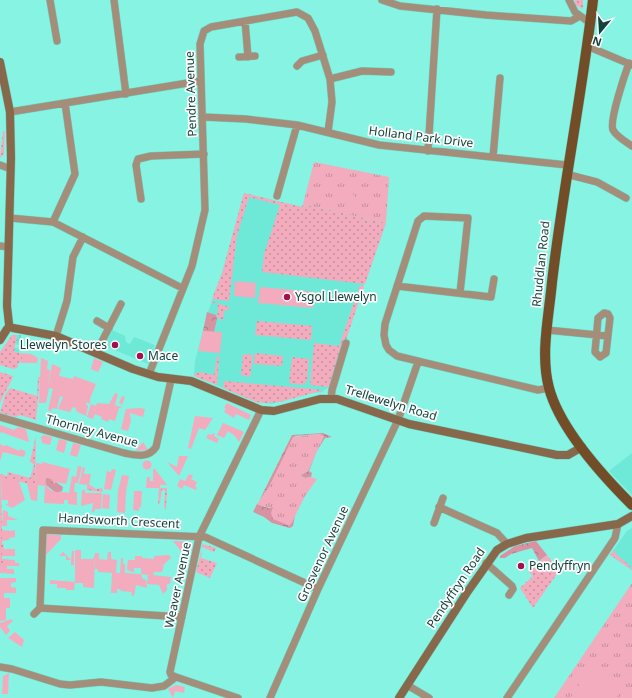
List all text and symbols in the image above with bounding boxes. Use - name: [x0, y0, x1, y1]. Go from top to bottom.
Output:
- north arrow: [580, 12, 620, 52]
- text: N: [590, 33, 603, 51]
- street label: Pendre Avenue: [181, 51, 200, 137]
- street label: Holland Park Drive: [368, 122, 475, 151]
- street label: Rhuddlan Road: [528, 220, 553, 308]
- place label: Ysgol Llewelyn: [295, 288, 377, 305]
- marker: Ysgol Llewelyn: [282, 292, 292, 302]
- place label: Llewelyn Stores: [20, 336, 107, 353]
- marker: Llewelyn Stores: [110, 340, 120, 350]
- place label: Mace: [148, 347, 178, 364]
- marker: Mace: [135, 351, 145, 361]
- street label: Trellewelyn Road: [343, 380, 439, 425]
- street label: Thornley Avenue: [44, 410, 140, 451]
- street label: Grosvenor Avenue: [293, 503, 352, 605]
- street label: Handsworth Crescent: [58, 509, 181, 532]
- street label: Weaver Avenue: [160, 540, 195, 629]
- street label: Pendyffryn Road: [422, 544, 489, 631]
- place label: Pendyffryn: [529, 557, 591, 574]
- marker: Pendyffryn: [516, 561, 526, 571]

